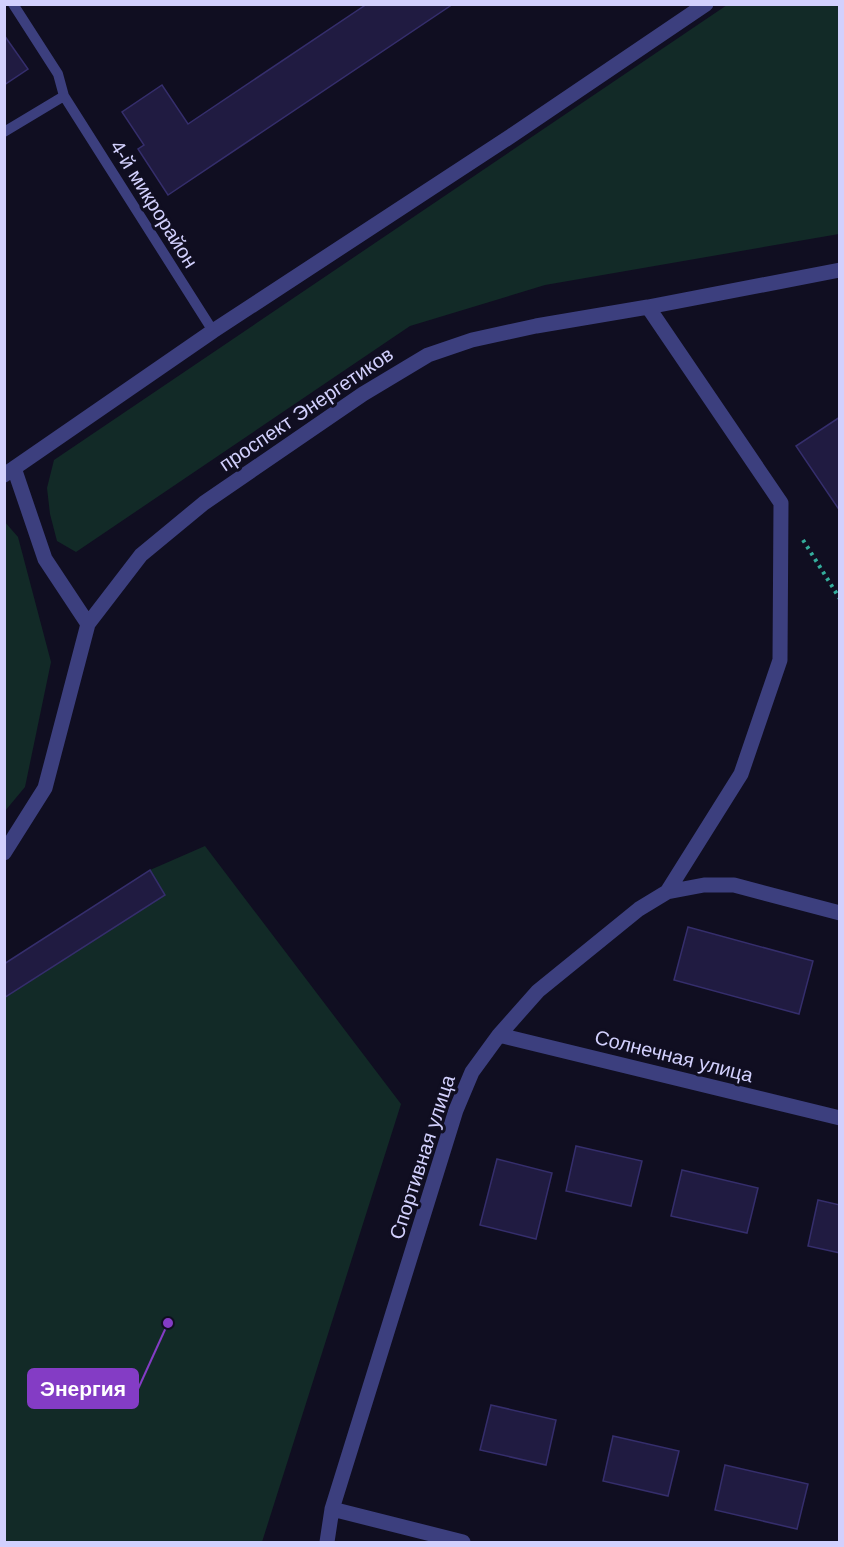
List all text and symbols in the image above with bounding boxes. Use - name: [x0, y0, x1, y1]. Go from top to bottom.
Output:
- street label: 4-й микрорайон: [106, 136, 202, 272]
- street label: проспект Энергетиков: [215, 343, 397, 475]
- street label: Солнечная улица: [593, 1026, 756, 1087]
- street label: Спортивная улица: [385, 1071, 459, 1242]
- callout: Энергия: [28, 1369, 138, 1408]
- text: Энергия: [40, 1377, 126, 1400]

